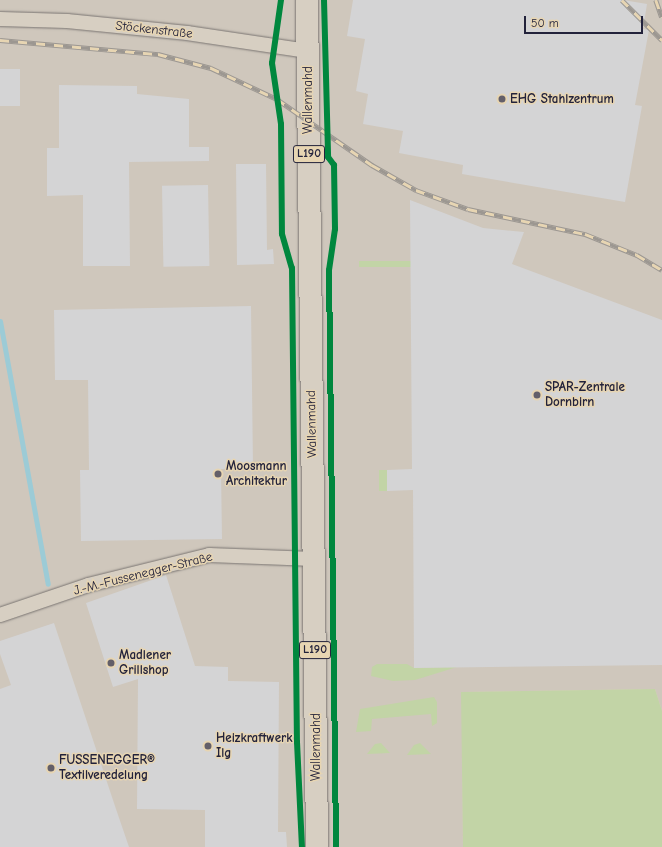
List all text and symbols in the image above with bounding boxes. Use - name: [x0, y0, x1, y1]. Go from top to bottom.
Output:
- scale bar: [526, 8, 645, 34]
- text: 50 m: [531, 16, 559, 30]
- street label: Stöckenstraße: [115, 18, 193, 42]
- street label: Wallenmahd: [300, 66, 316, 134]
- place label: EHG Stahlzentrum: [510, 91, 614, 107]
- marker: EHG Stahlzentrum: [497, 94, 507, 104]
- road number: L190: [292, 144, 326, 164]
- place label: SPAR-Zentrale Dornbirn: [545, 380, 625, 411]
- street label: Wallenmahd: [304, 390, 320, 458]
- marker: SPAR-Zentrale Dornbirn: [532, 390, 542, 400]
- place label: Moosmann Architektur: [226, 459, 287, 490]
- marker: Moosmann Architektur: [213, 469, 223, 479]
- street label: J.-M.-Fussenegger-Straße: [72, 549, 214, 599]
- road number: L190: [298, 640, 332, 660]
- place label: Madlener Grillshop: [119, 648, 171, 679]
- marker: Madlener Grillshop: [106, 658, 116, 668]
- street label: Wallenmahd: [308, 713, 324, 781]
- place label: Heizkraftwerk Ilg: [216, 731, 293, 762]
- marker: Heizkraftwerk Ilg: [203, 741, 213, 751]
- place label: FUSSENEGGER® Textilveredelung: [59, 753, 155, 784]
- marker: FUSSENEGGER® Textilveredelung: [46, 763, 56, 773]

